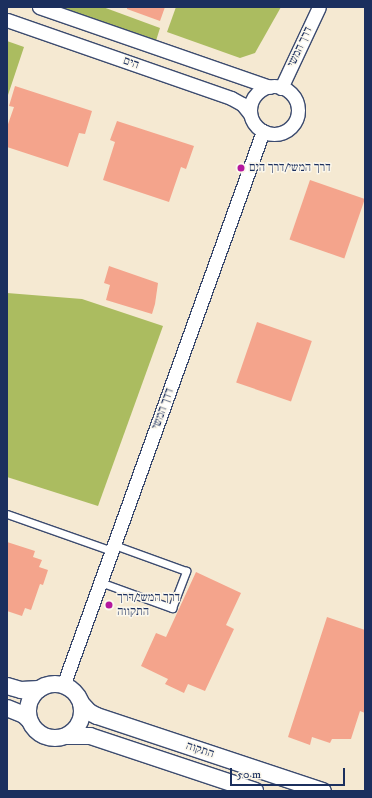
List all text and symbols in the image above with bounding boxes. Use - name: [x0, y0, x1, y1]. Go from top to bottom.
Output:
- street label: דרך המשי: [284, 25, 316, 69]
- street label: הים: [121, 54, 141, 72]
- place label: דרך המשי/דרך הים: [249, 161, 331, 175]
- marker: דרך המשי/דרך הים: [236, 163, 246, 173]
- street label: דדך המשי: [149, 387, 177, 431]
- place label: דרך המשי/דרך התקווה: [117, 591, 180, 619]
- marker: דרך המשי/דרך התקווה: [104, 600, 114, 610]
- street label: התקוה: [184, 739, 216, 761]
- scale bar: [232, 760, 347, 786]
- text: 50 m: [237, 767, 261, 782]

